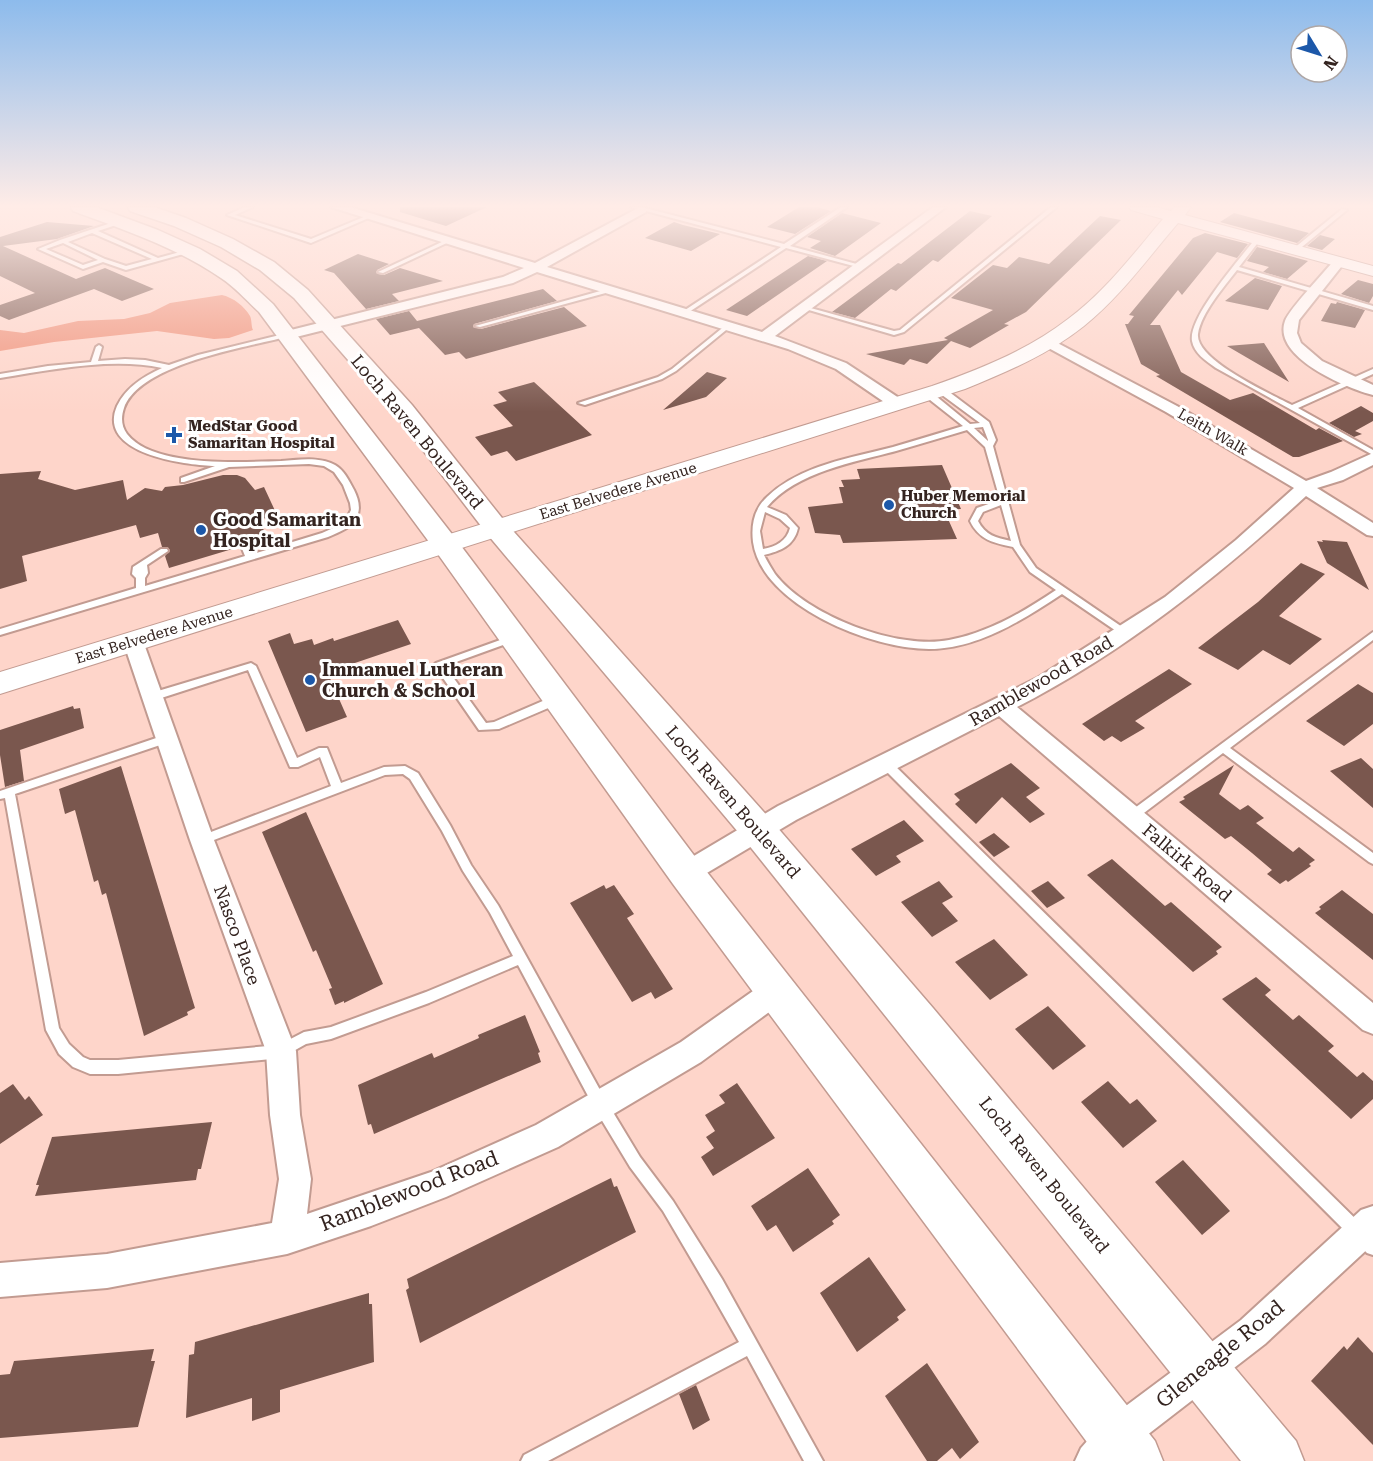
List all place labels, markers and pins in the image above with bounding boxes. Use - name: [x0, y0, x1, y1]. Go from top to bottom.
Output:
- place label: MedStar Good Samaritan Hospital: [188, 417, 335, 452]
- marker: MedStar Good Samaritan Hospital: [165, 426, 183, 444]
- place label: Huber Memorial Church: [901, 487, 1026, 522]
- marker: Huber Memorial Church: [882, 498, 896, 512]
- place label: Good Samaritan Hospital: [213, 509, 361, 551]
- marker: Good Samaritan Hospital: [194, 523, 208, 537]
- place label: Immanuel Lutheran Church & School: [322, 659, 503, 701]
- marker: Immanuel Lutheran Church & School: [303, 673, 317, 687]

